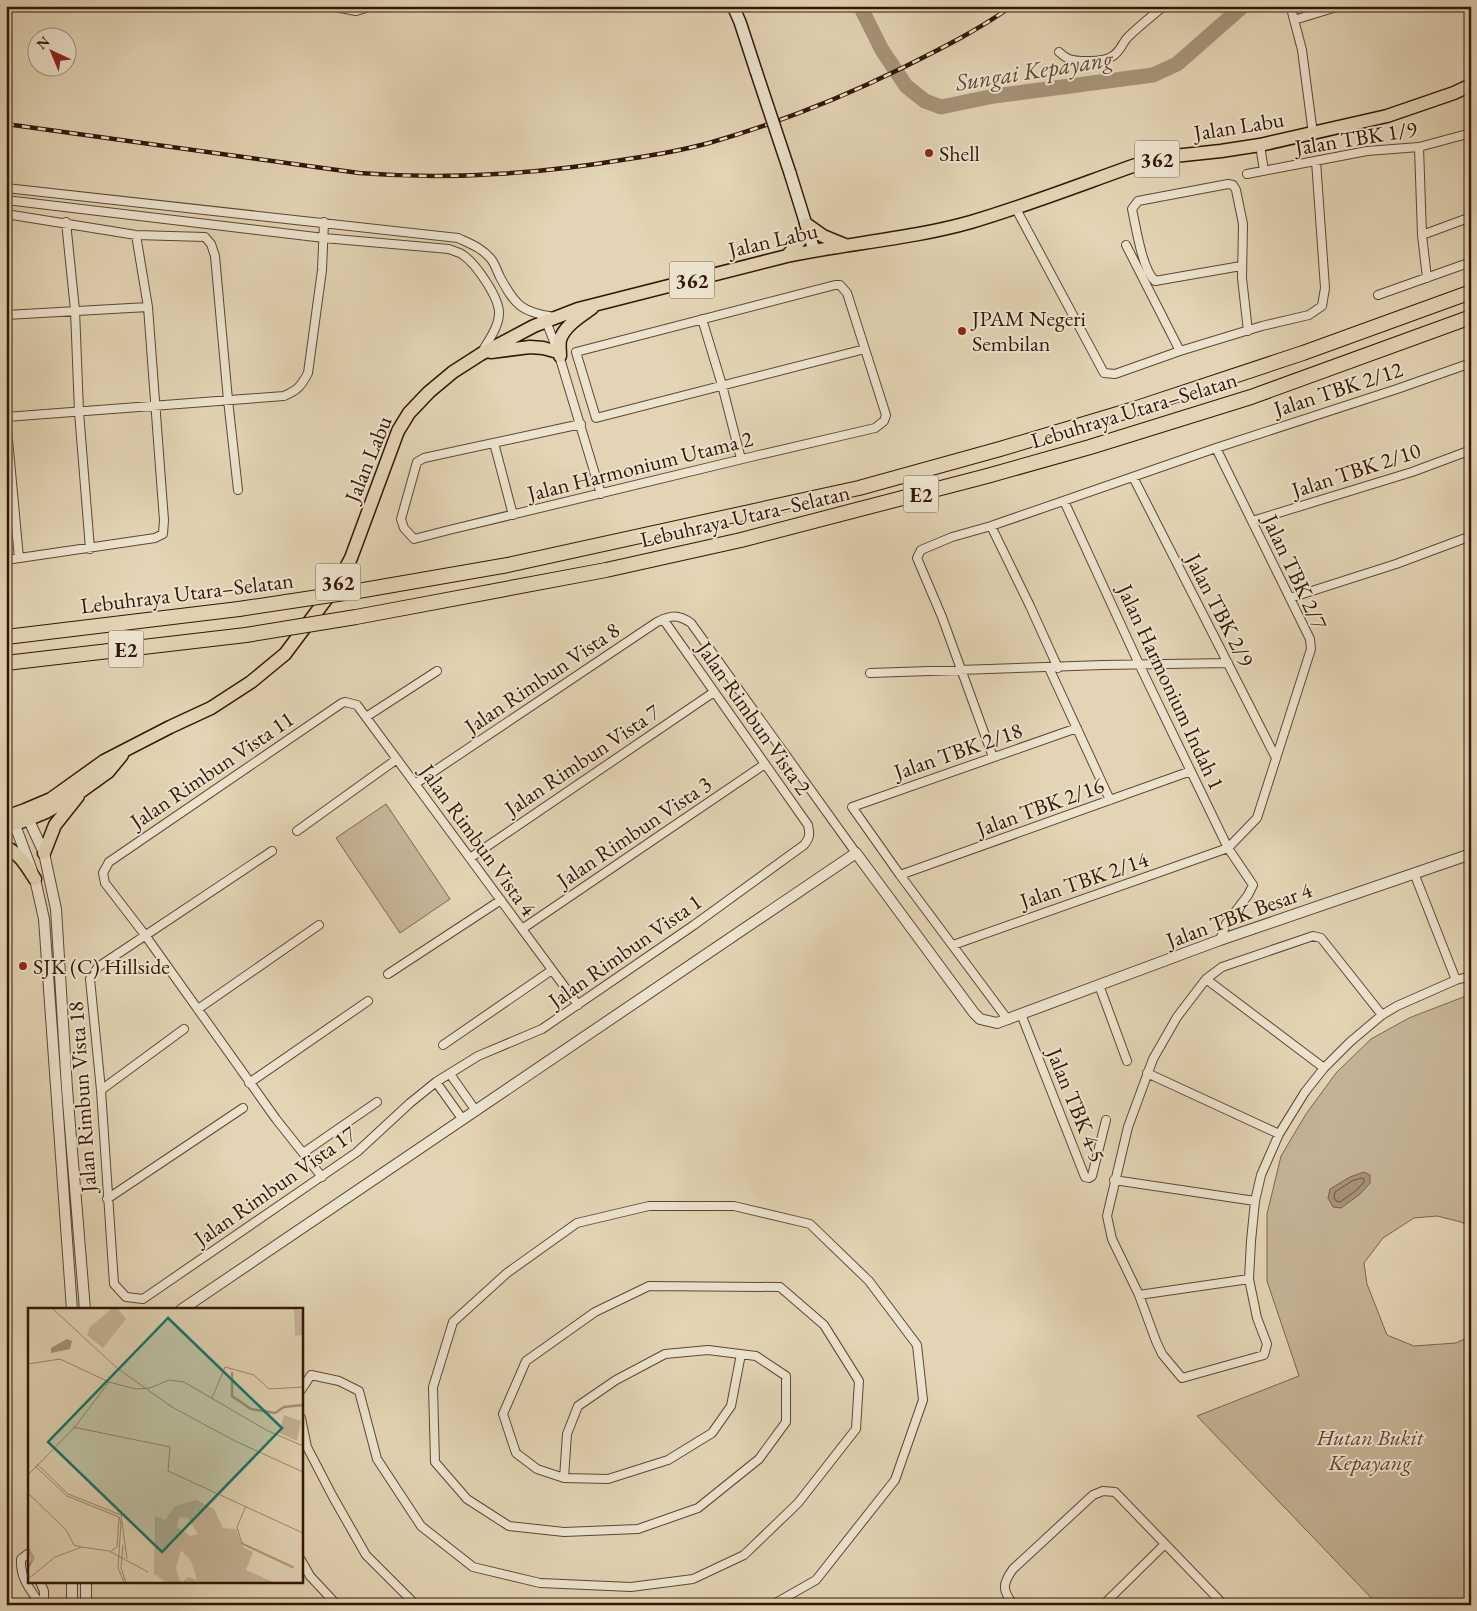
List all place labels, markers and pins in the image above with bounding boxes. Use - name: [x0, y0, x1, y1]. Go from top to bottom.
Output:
- place label: Shell: [939, 139, 980, 168]
- marker: Shell: [923, 147, 935, 159]
- place label: JPAM Negeri Sembilan: [970, 304, 1086, 358]
- marker: JPAM Negeri Sembilan: [956, 325, 968, 337]
- place label: SJK (C) Hillside: [33, 952, 170, 981]
- marker: SJK (C) Hillside: [17, 960, 29, 972]

